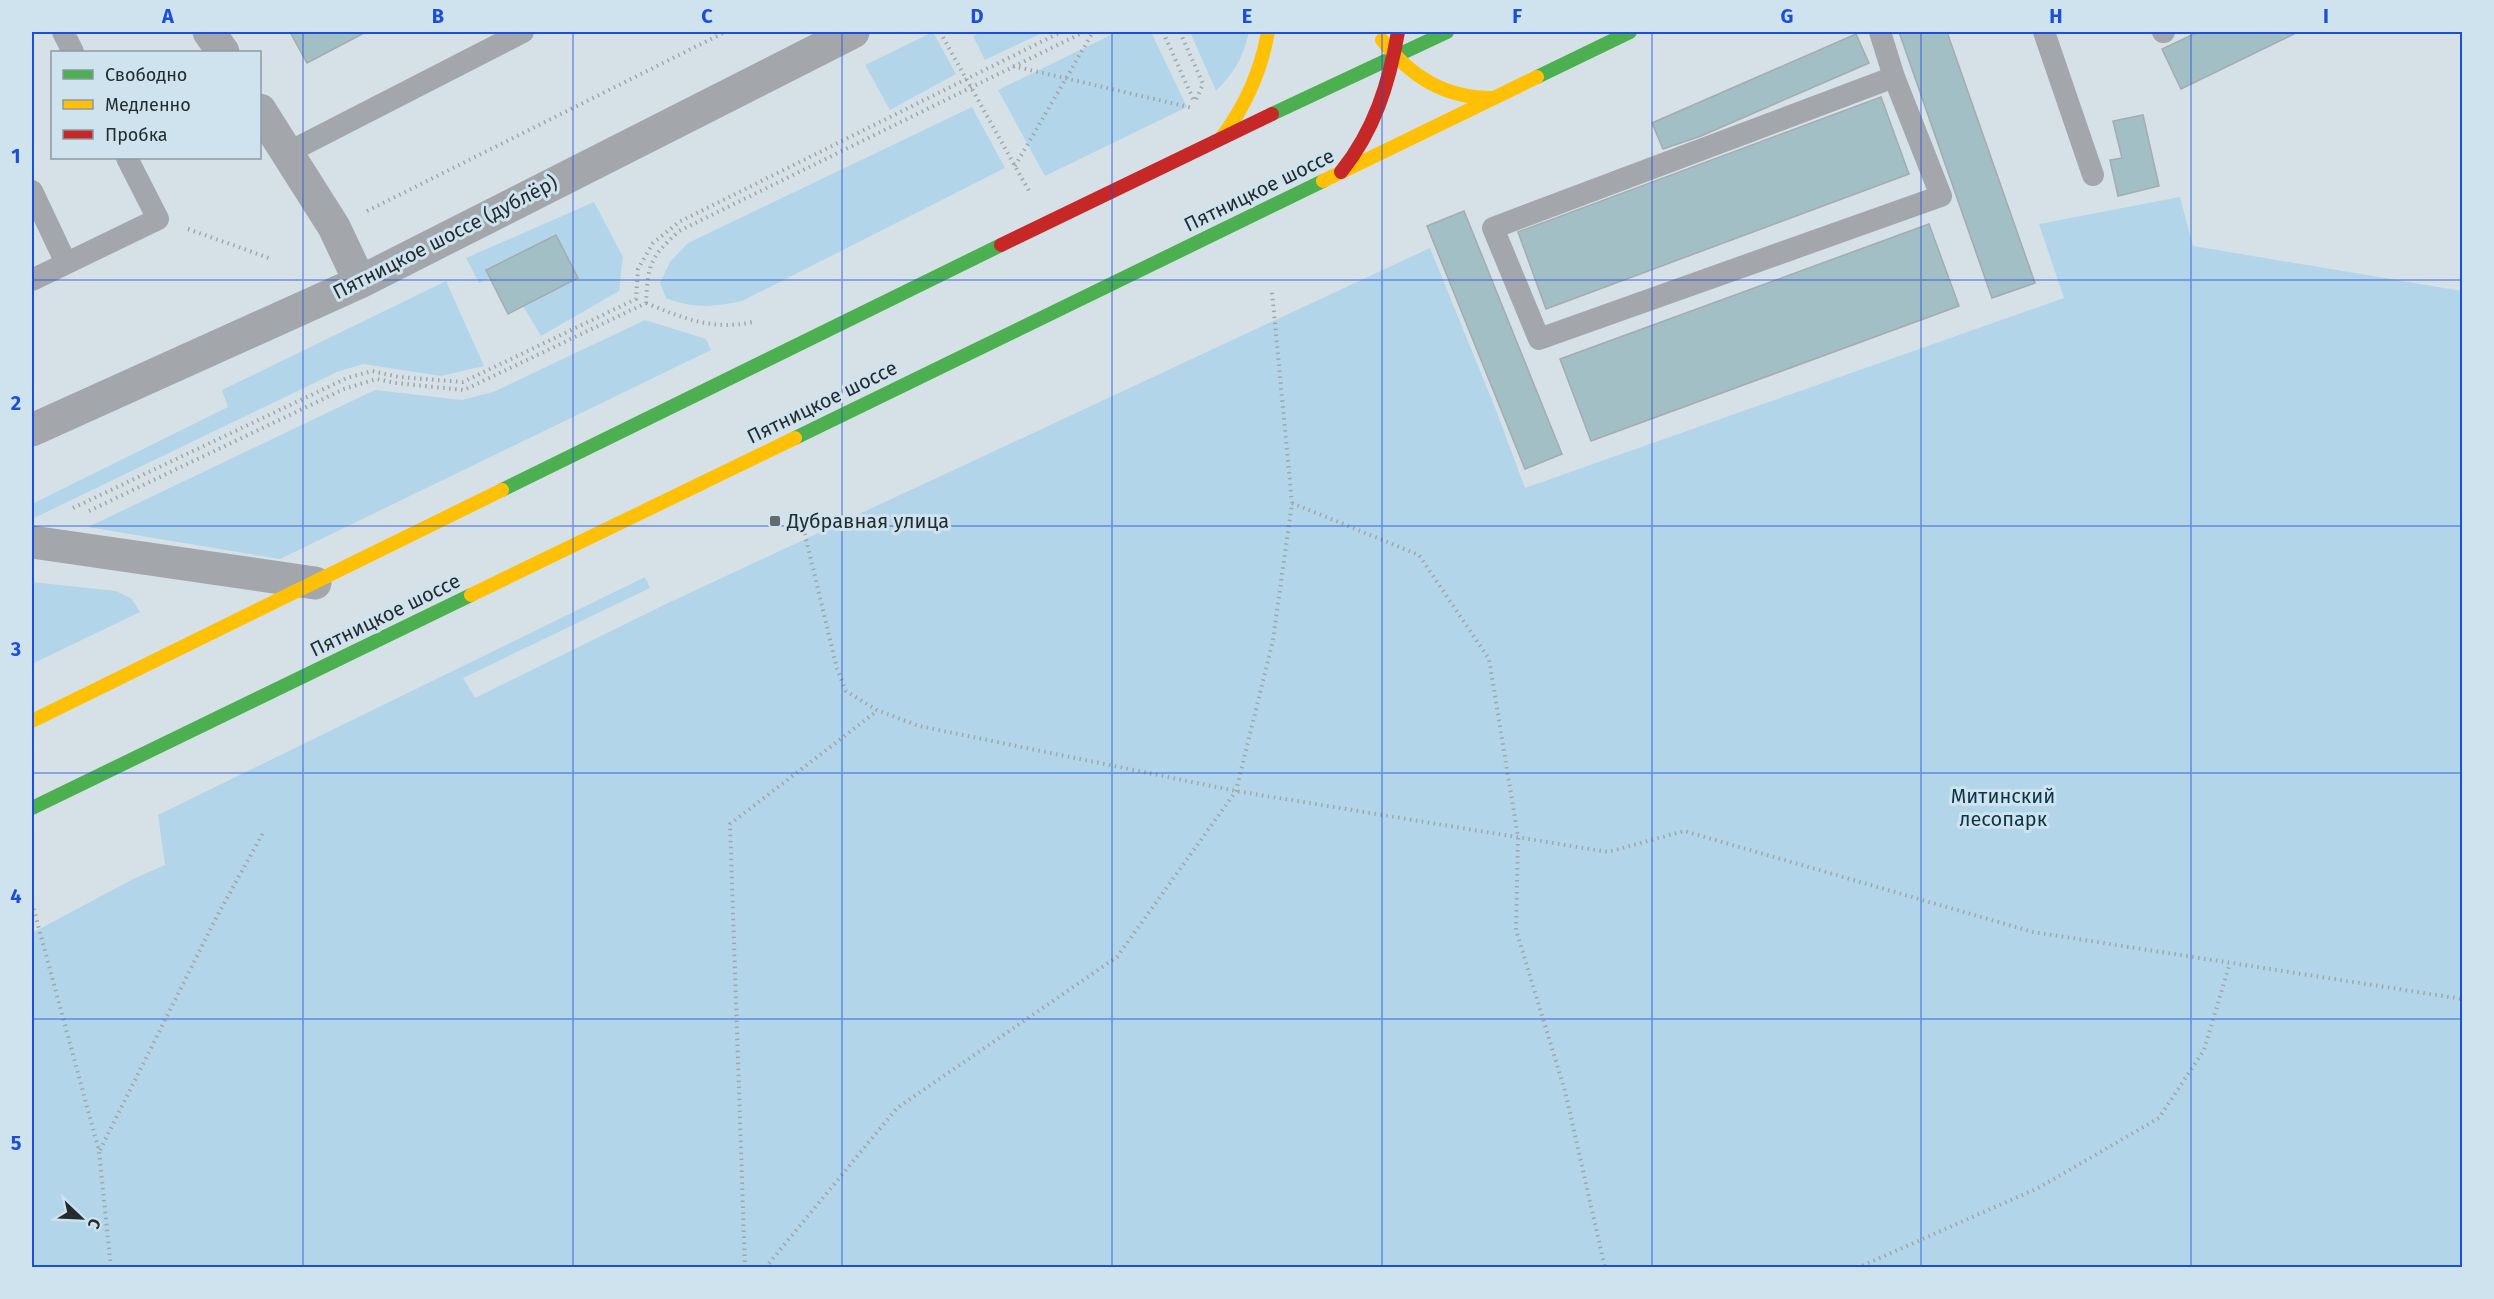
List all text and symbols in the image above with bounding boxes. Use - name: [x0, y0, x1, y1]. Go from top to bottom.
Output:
- text: A: [161, 4, 175, 28]
- text: B: [432, 4, 444, 28]
- text: C: [701, 4, 713, 28]
- text: D: [970, 4, 984, 28]
- text: E: [1242, 4, 1252, 28]
- text: F: [1512, 4, 1522, 28]
- text: G: [1781, 4, 1793, 28]
- text: H: [2049, 4, 2063, 28]
- text: I: [2323, 4, 2329, 28]
- legend: [51, 51, 261, 159]
- text: Свободно: [105, 64, 187, 86]
- text: Медленно: [105, 94, 191, 116]
- text: Пробка: [105, 124, 168, 146]
- street label: Пятницкое шоссе: [1180, 143, 1338, 237]
- text: 1: [11, 144, 21, 168]
- street label: Пятницкое шоссе (дублёр): [329, 170, 561, 304]
- street label: Пятницкое шоссе: [743, 355, 901, 449]
- text: 2: [11, 391, 21, 415]
- place label: Дубравная улица: [786, 509, 949, 533]
- marker: Дубравная улица: [768, 514, 782, 528]
- street label: Пятницкое шоссе: [306, 568, 464, 662]
- text: 3: [10, 637, 21, 661]
- park label: Митинский лесопарк: [1951, 784, 2055, 831]
- text: 4: [10, 884, 22, 908]
- text: 5: [11, 1131, 22, 1155]
- north arrow: [51, 1188, 111, 1248]
- text: С: [83, 1216, 105, 1232]

